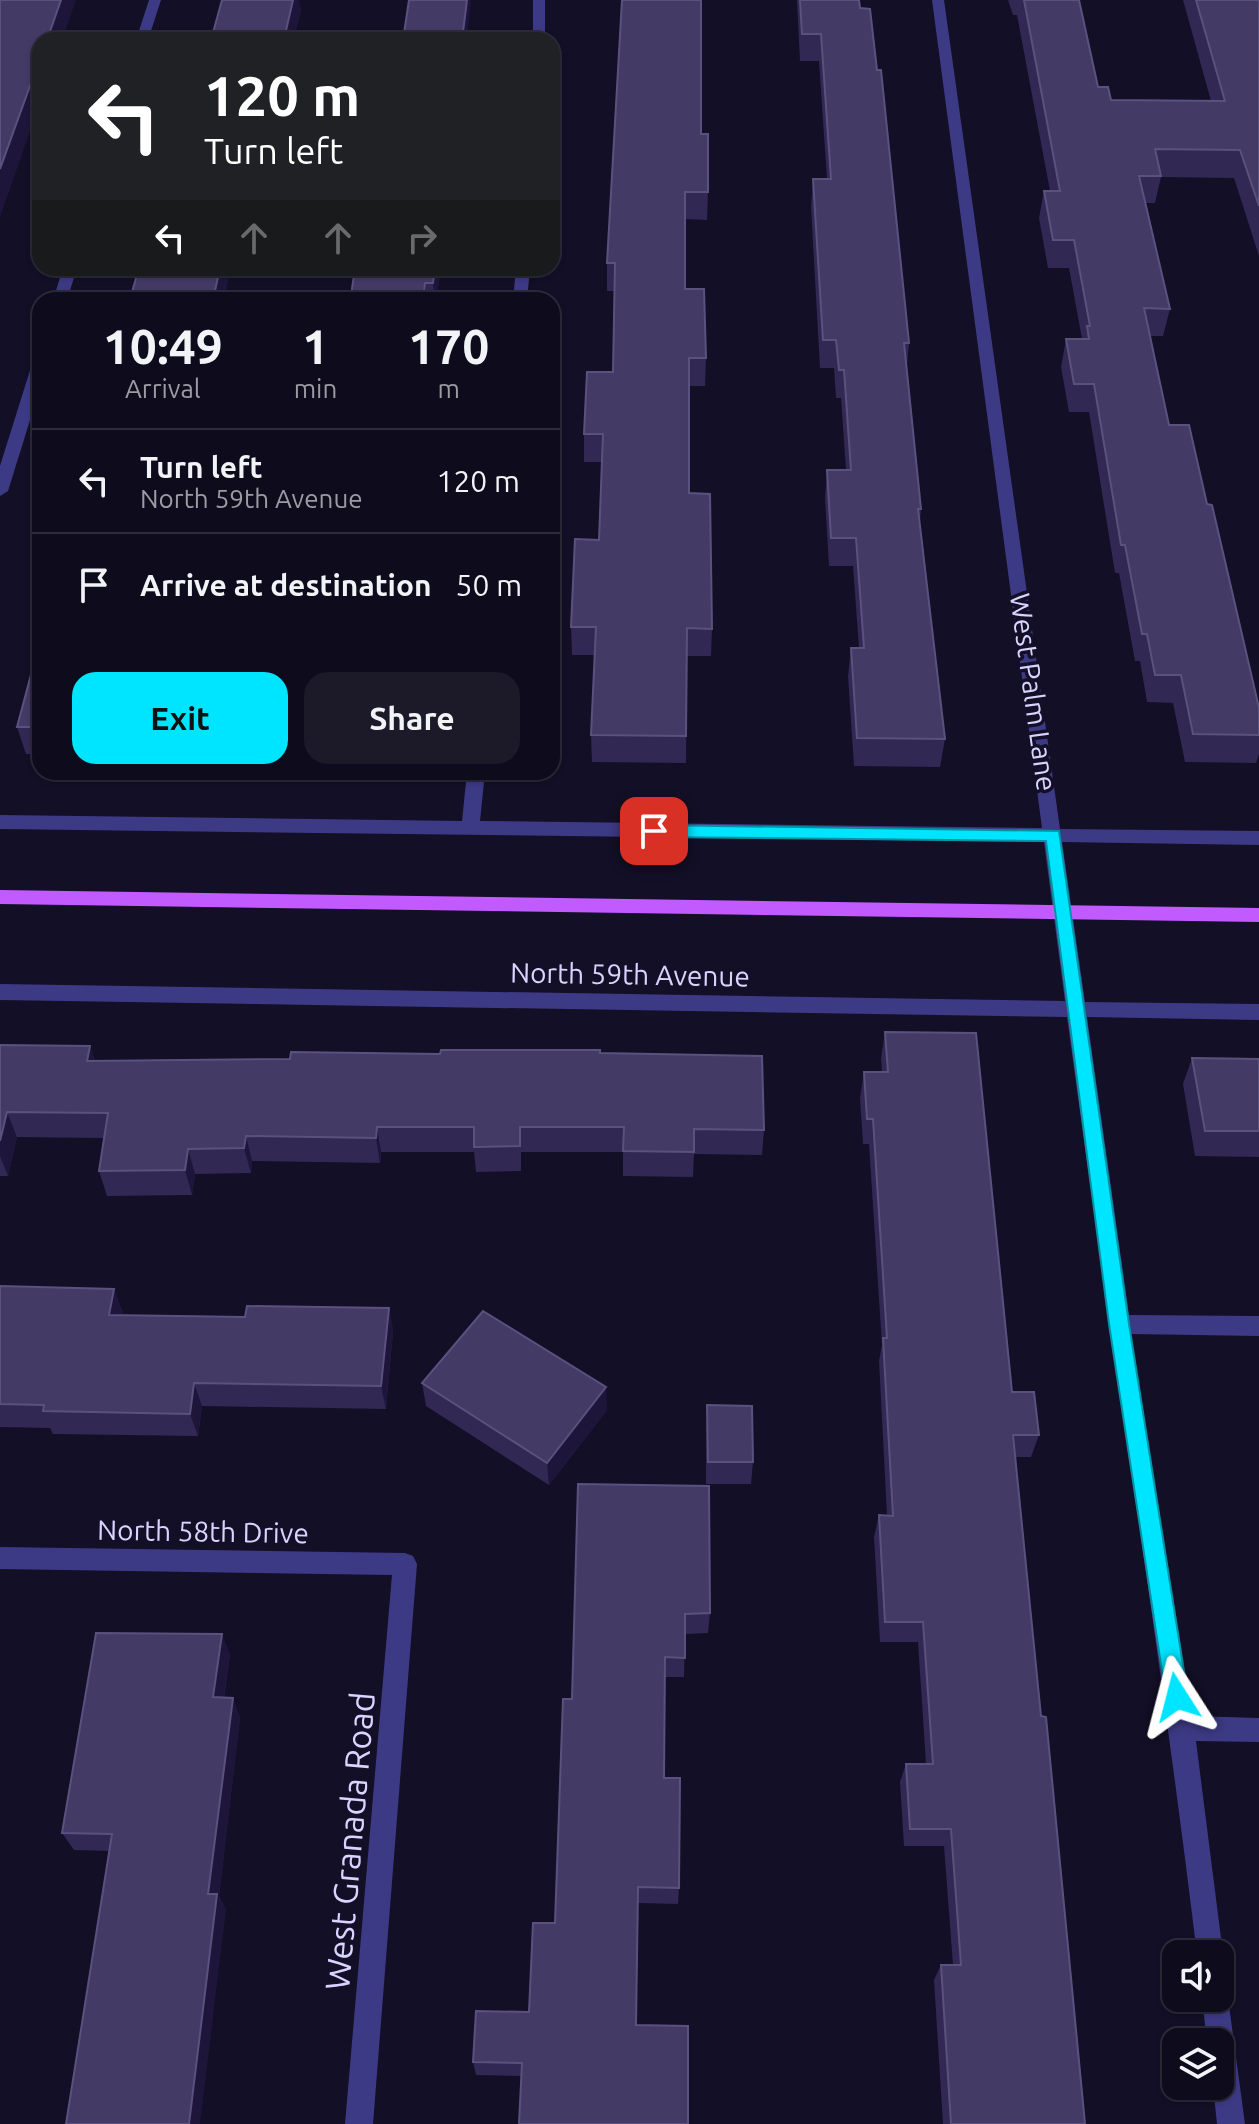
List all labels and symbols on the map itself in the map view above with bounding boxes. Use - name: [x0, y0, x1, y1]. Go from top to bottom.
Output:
- street label: West Palm Lane: [1005, 591, 1063, 793]
- pin: [620, 797, 688, 865]
- street label: North 59th Avenue: [510, 956, 750, 992]
- street label: North 58th Drive: [97, 1514, 309, 1548]
- position arrow: [1135, 1655, 1219, 1739]
- street label: West Granada Road: [317, 1690, 381, 1992]

